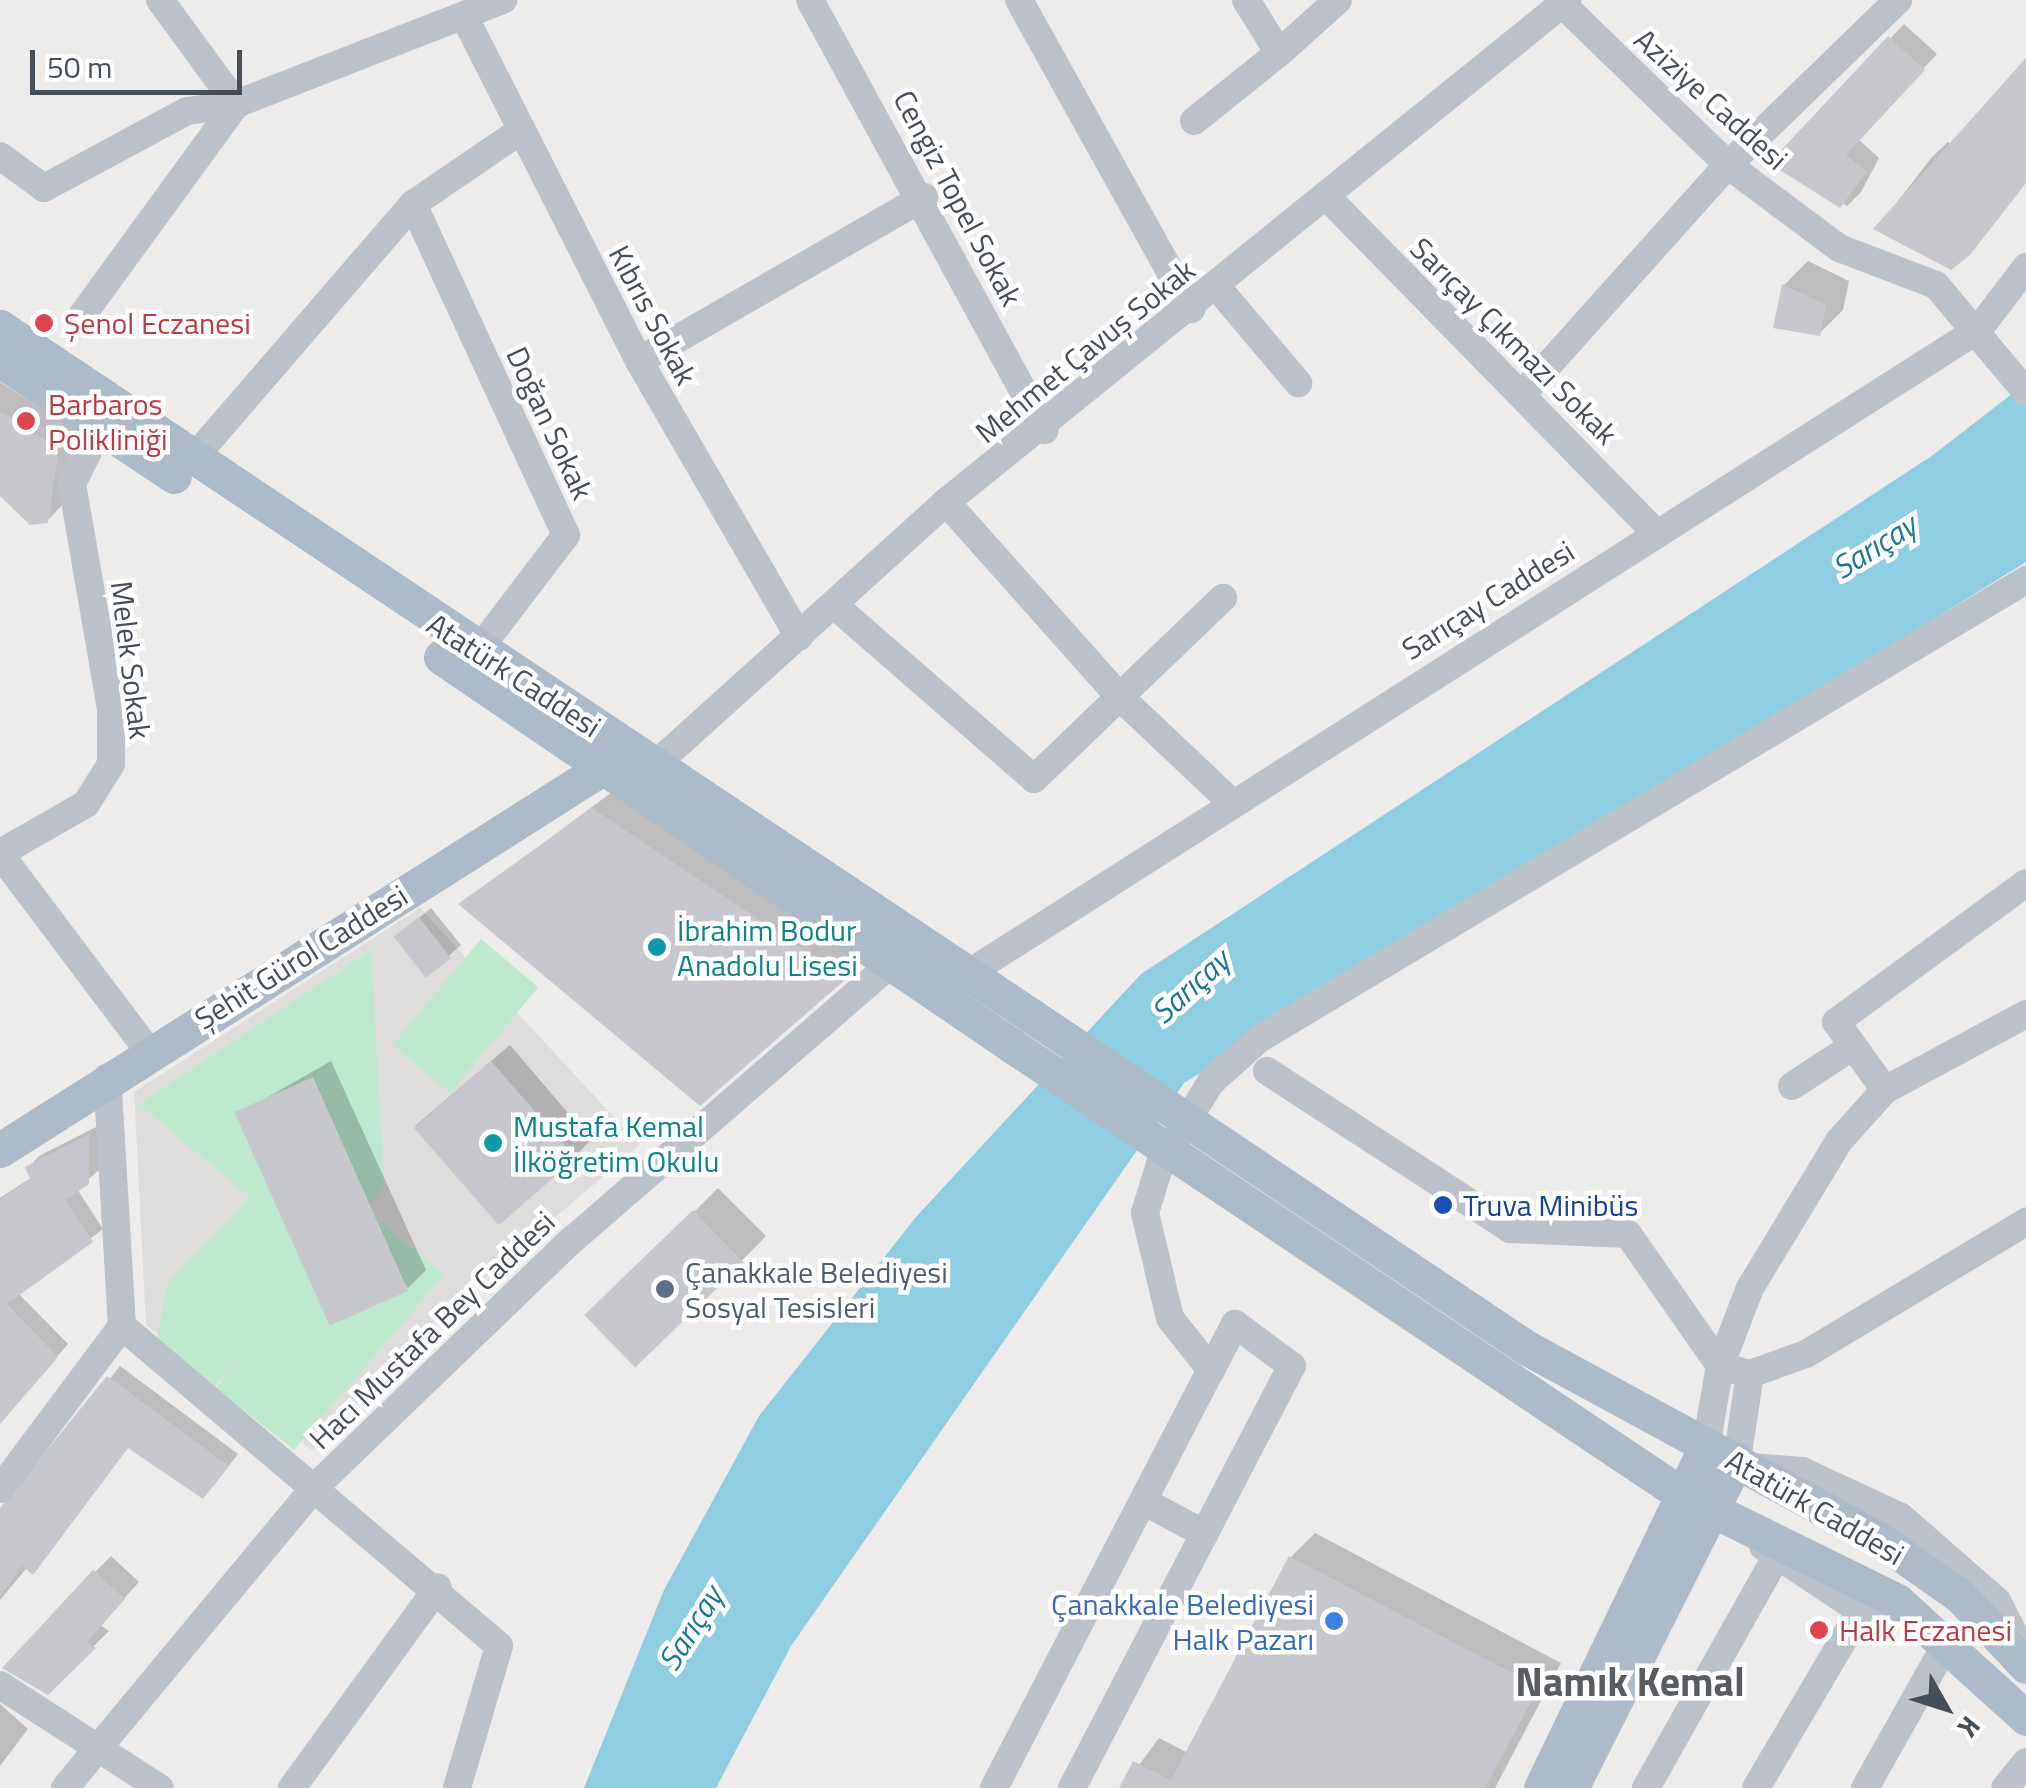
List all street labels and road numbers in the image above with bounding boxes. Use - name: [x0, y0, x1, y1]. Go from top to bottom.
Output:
- street label: Aziziye Caddesi: [1627, 21, 1795, 177]
- street label: Cengiz Topel Sokak: [886, 84, 1030, 312]
- street label: Sarıçay Çıkmazı Sokak: [1403, 230, 1625, 452]
- street label: Kıbrıs Sokak: [601, 239, 705, 391]
- street label: Mehmet Çavuş Sokak: [968, 252, 1202, 450]
- street label: Doğan Sokak: [499, 341, 601, 505]
- street label: Sarıçay Caddesi: [1395, 533, 1581, 667]
- street label: Melek Sokak: [103, 579, 159, 741]
- street label: Atatürk Caddesi: [421, 606, 607, 744]
- street label: Şehit Gürol Caddesi: [188, 877, 414, 1037]
- street label: Hacı Mustafa Bey Caddesi: [302, 1203, 562, 1457]
- street label: Atatürk Caddesi: [1720, 1442, 1910, 1572]

